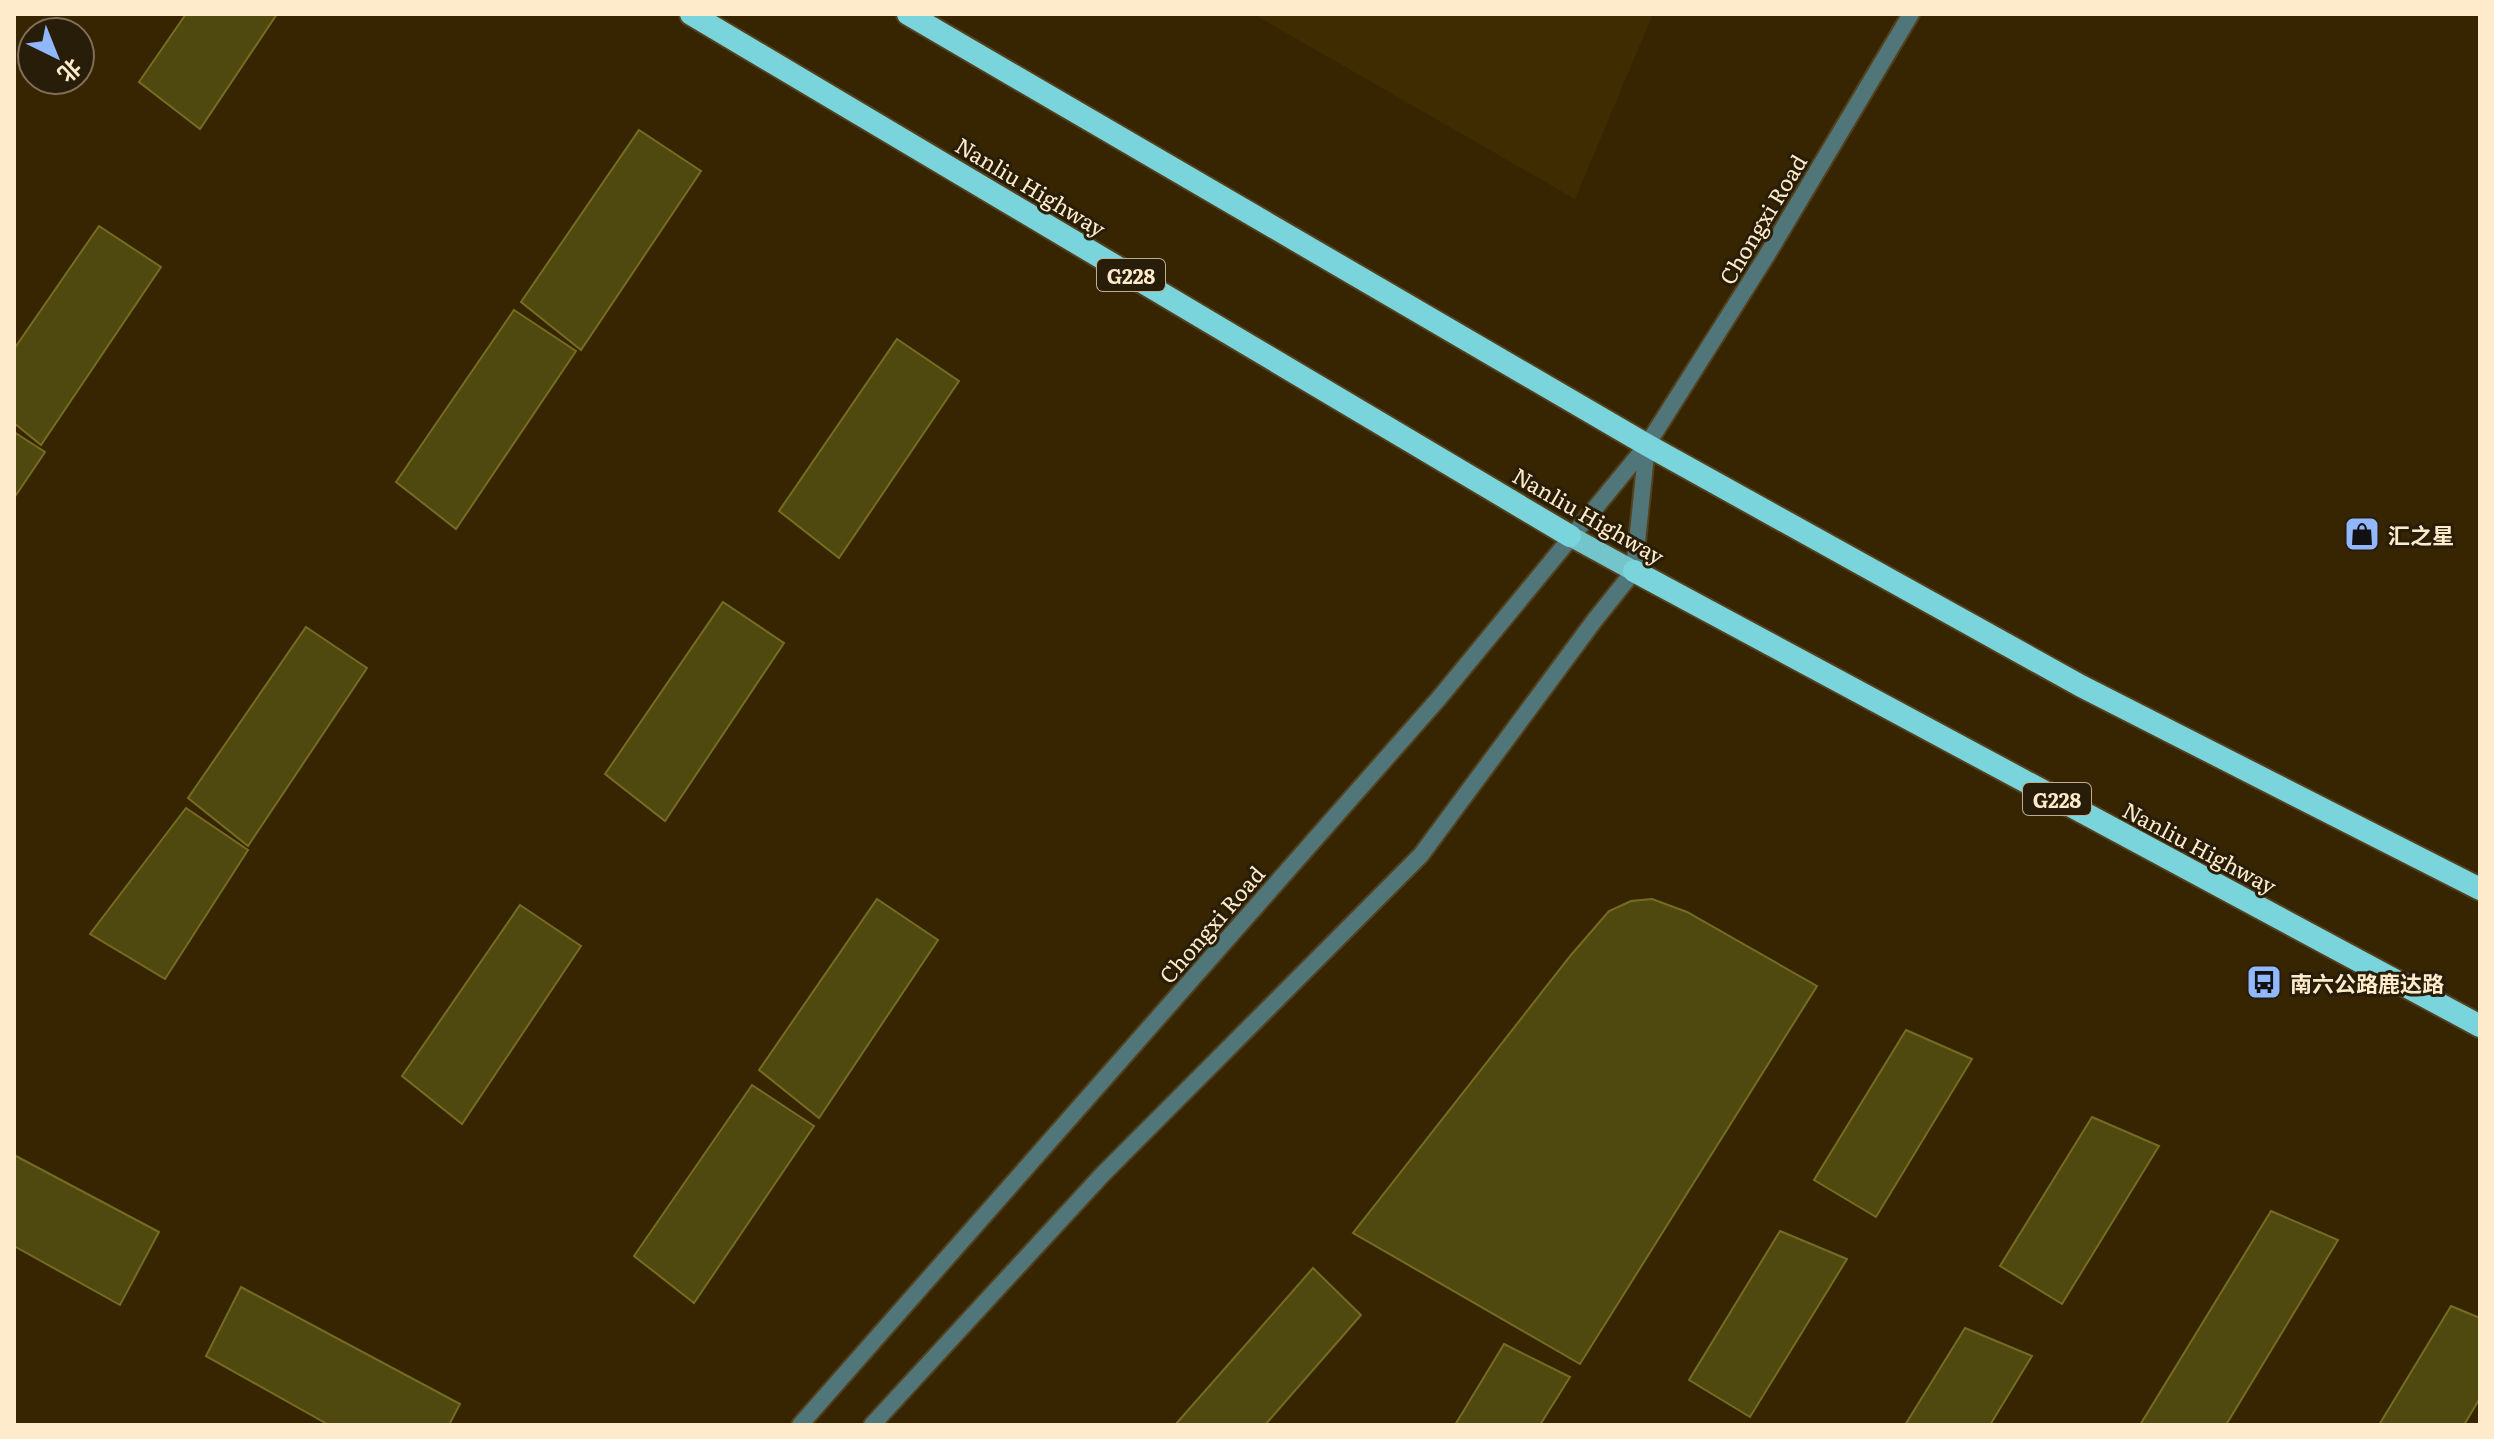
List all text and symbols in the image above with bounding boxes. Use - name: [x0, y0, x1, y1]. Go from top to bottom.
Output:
- north arrow: [16, 16, 96, 96]
- text: 北: [51, 52, 90, 91]
- street label: Nanliu Highway: [950, 128, 1113, 244]
- street label: Chongxi Road: [1710, 148, 1814, 290]
- road number: G228: [1097, 259, 1165, 291]
- street label: Nanliu Highway: [1507, 458, 1671, 572]
- shop icon: 汇之星: [2343, 515, 2381, 553]
- place label: 汇之星: [2388, 518, 2454, 551]
- road number: G228: [2023, 783, 2091, 815]
- street label: Nanliu Highway: [2117, 792, 2283, 902]
- street label: Chongxi Road: [1150, 858, 1272, 990]
- bus stop icon: 南六公路鹿达路: [2245, 963, 2283, 1001]
- place label: 南六公路鹿达路: [2290, 966, 2444, 999]

